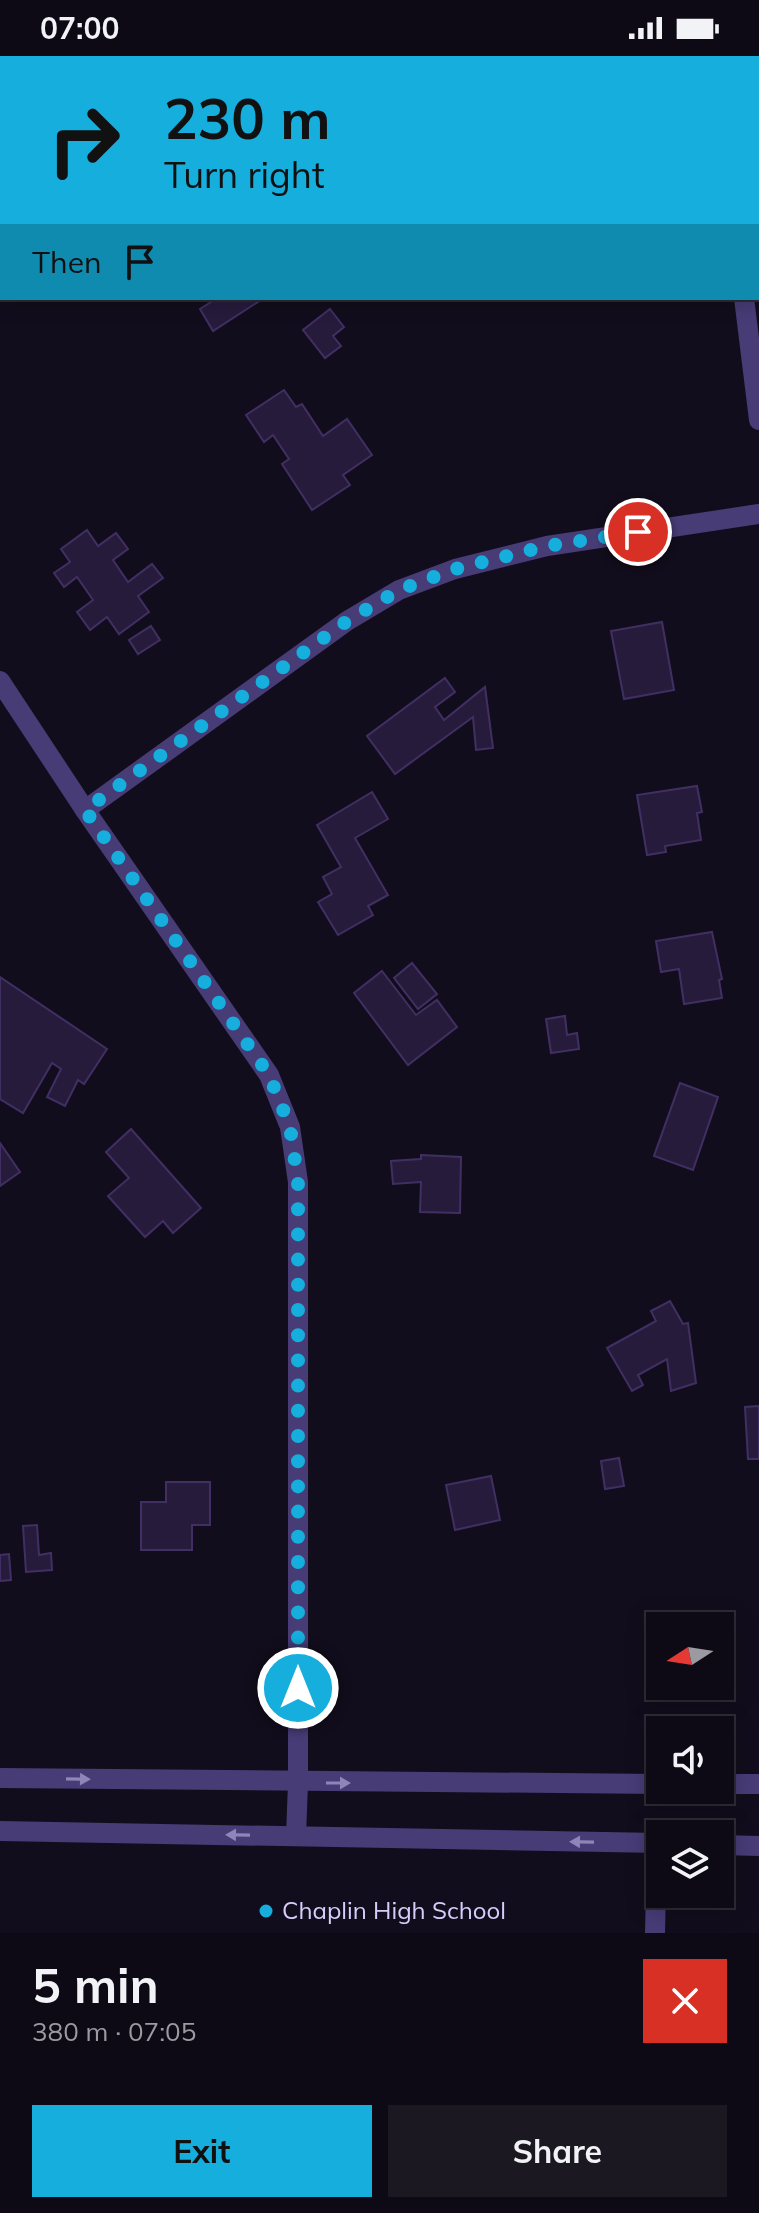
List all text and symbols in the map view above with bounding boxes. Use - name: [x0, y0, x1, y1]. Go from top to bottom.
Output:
- text: 07:00: [40, 9, 119, 47]
- text: 230 m: [164, 83, 331, 153]
- icon: right: [32, 88, 136, 192]
- text: Turn right: [164, 152, 325, 197]
- icon: arrive: [118, 240, 162, 284]
- text: Then: [32, 243, 102, 281]
- pin: [604, 498, 672, 566]
- icon: arrive: [616, 510, 660, 554]
- north arrow: [646, 1612, 734, 1700]
- map controls: [646, 1612, 734, 1908]
- position arrow: [256, 1646, 340, 1730]
- button: sound: [646, 1716, 734, 1804]
- one-way arrow: [66, 1773, 91, 1786]
- one-way arrow: [326, 1777, 351, 1789]
- button: layers: [646, 1820, 734, 1908]
- one-way arrow: [225, 1829, 250, 1841]
- one-way arrow: [569, 1835, 594, 1848]
- place label: Chaplin High School: [282, 1895, 506, 1925]
- marker: Chaplin High School: [257, 1902, 275, 1920]
- text: 5 min: [32, 1955, 159, 2015]
- button: close: [643, 1959, 727, 2043]
- text: 380 m · 07:05: [32, 2015, 196, 2048]
- button: Exit: [32, 2105, 372, 2197]
- button: Share: [388, 2105, 727, 2197]

